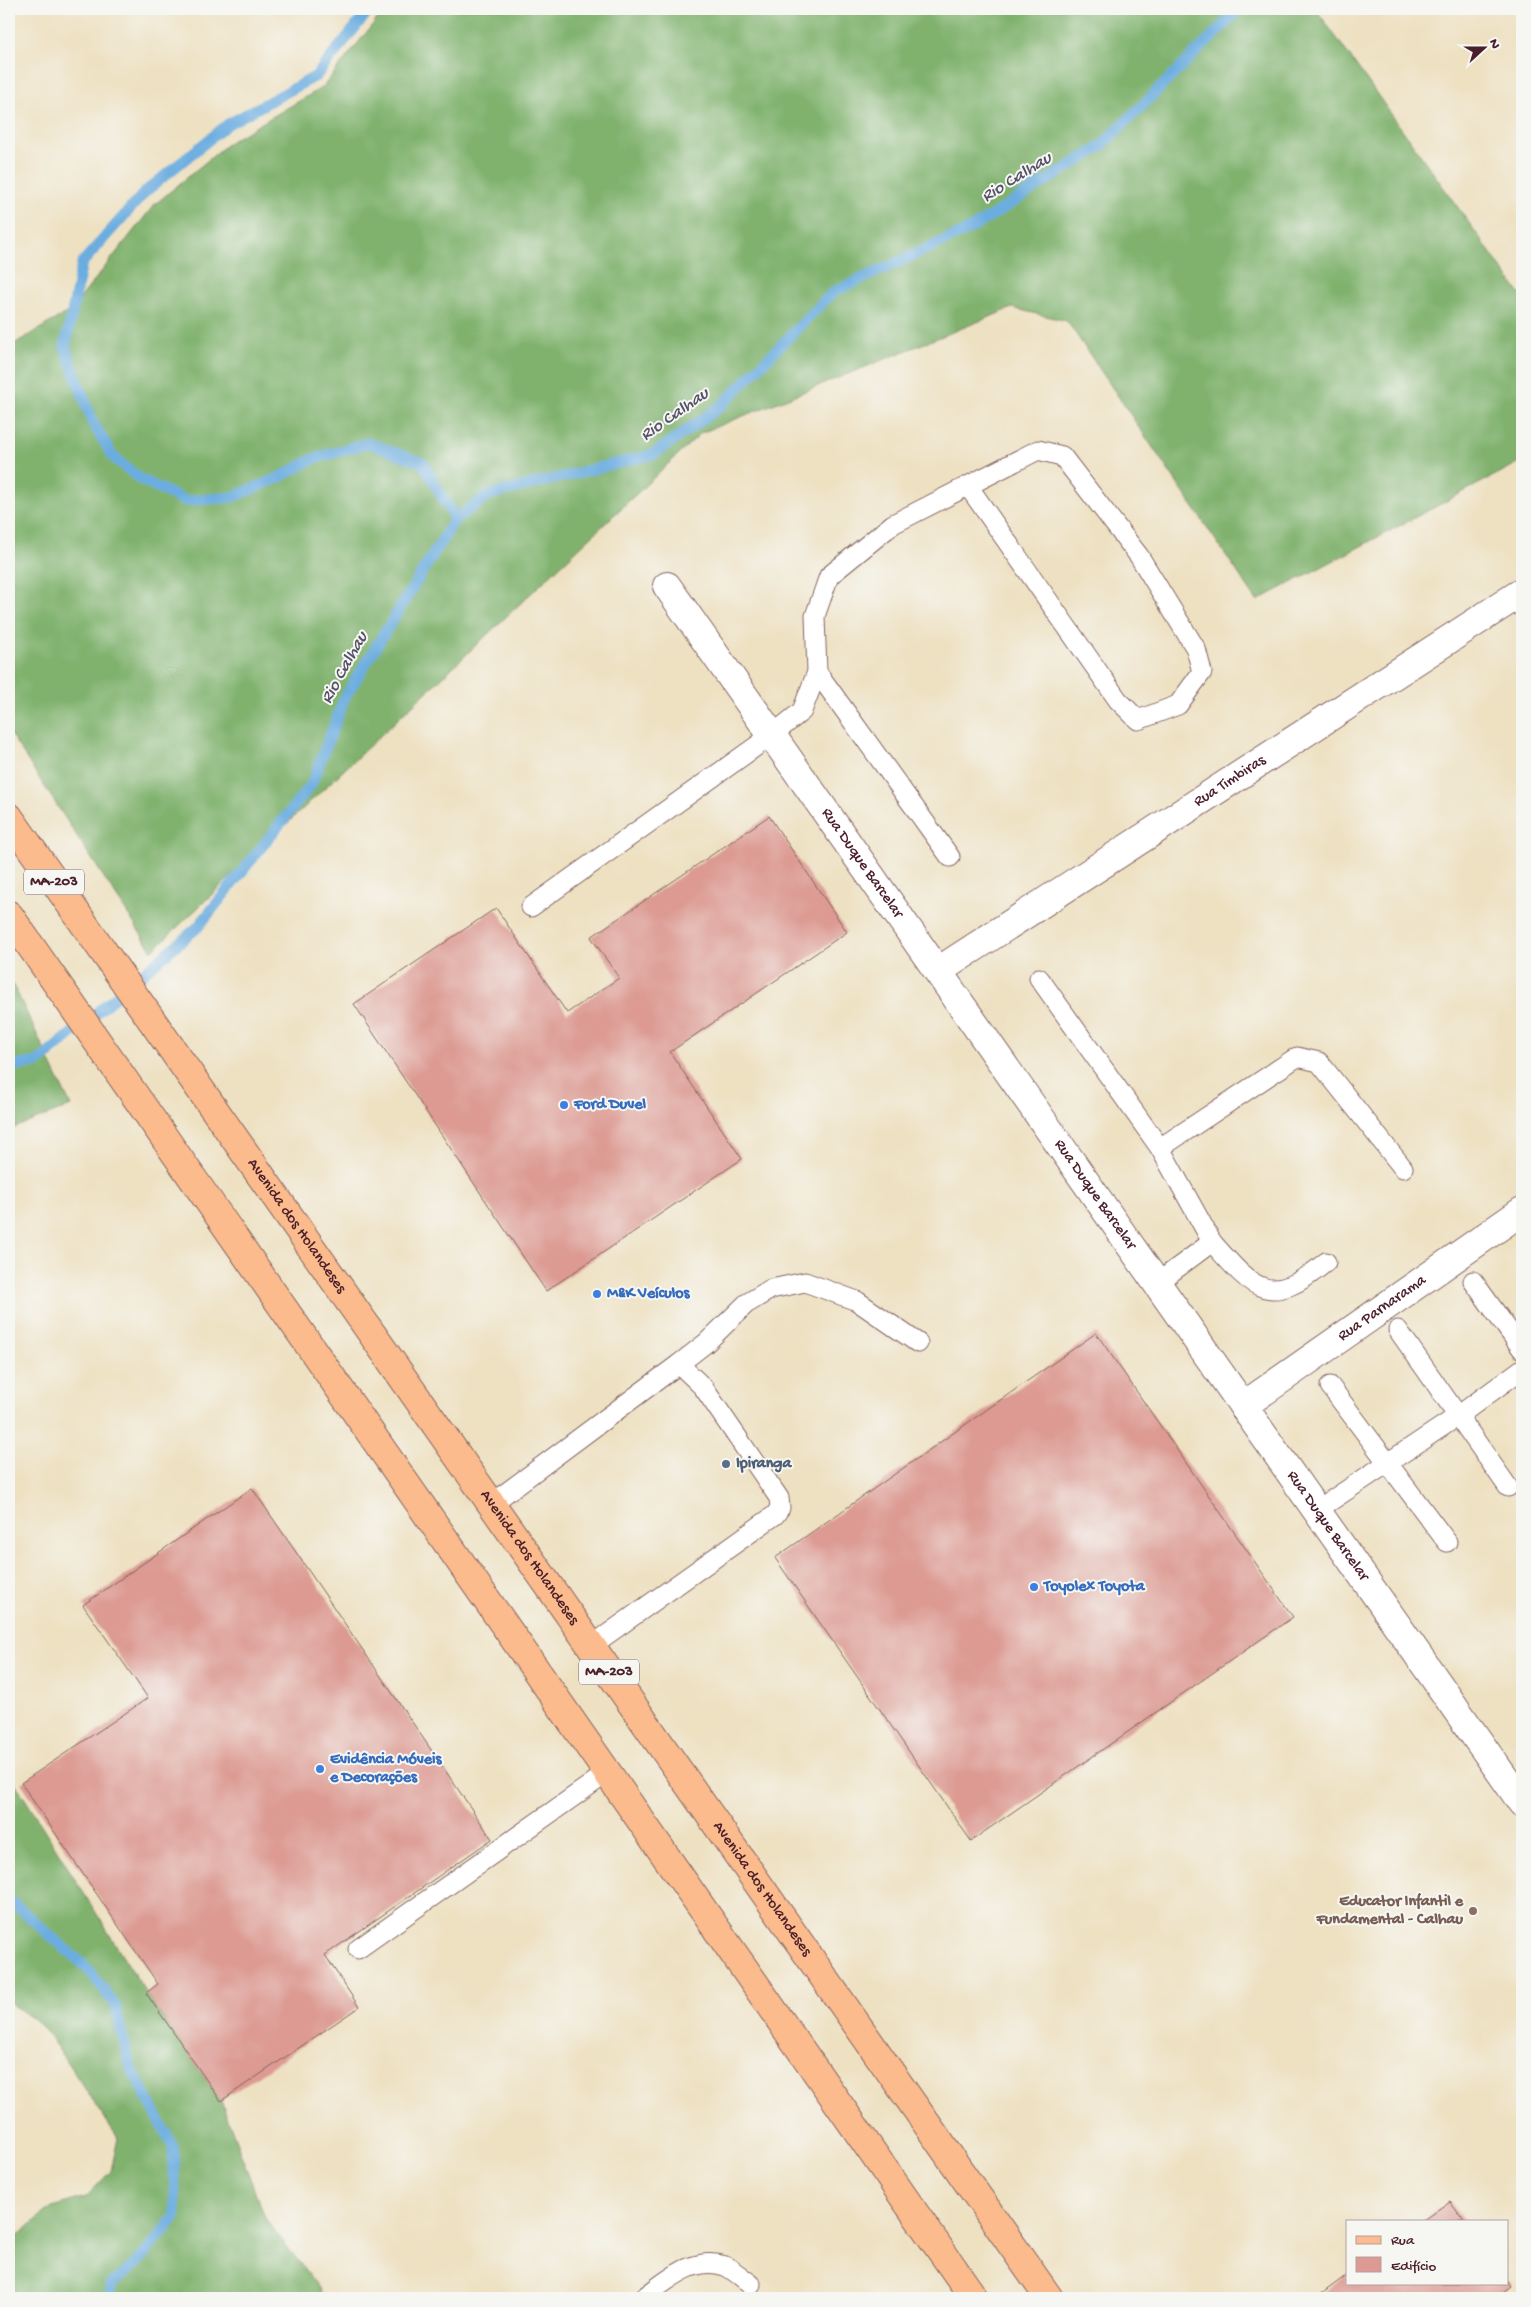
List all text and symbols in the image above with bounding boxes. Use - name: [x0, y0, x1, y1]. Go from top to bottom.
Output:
- north arrow: [1458, 22, 1508, 72]
- text: N: [1484, 37, 1503, 52]
- water label: Rio Calhau: [978, 147, 1057, 208]
- water label: Rio Calhau: [637, 383, 715, 446]
- water label: Rio Calhau: [317, 627, 374, 708]
- street label: Rua Timbiras: [1190, 751, 1270, 812]
- street label: Rua Duque Barcelar: [817, 805, 908, 923]
- road number: MA-203: [24, 870, 84, 894]
- place label: Ford Duvel: [573, 1096, 647, 1115]
- marker: Ford Duvel: [558, 1099, 570, 1111]
- street label: Rua Duque Barcelar: [1049, 1136, 1141, 1255]
- street label: Avenida dos Holandeses: [242, 1155, 351, 1298]
- street label: Rua Parnarama: [1335, 1271, 1431, 1346]
- place label: M&K Veículos: [607, 1285, 690, 1304]
- marker: M&K Veículos: [591, 1288, 603, 1300]
- place label: Ipiranga: [736, 1455, 792, 1474]
- marker: Ipiranga: [720, 1458, 732, 1470]
- street label: Rua Duque Barcelar: [1282, 1467, 1373, 1586]
- street label: Avenida dos Holandeses: [475, 1487, 584, 1630]
- place label: Toyolex Toyota: [1042, 1578, 1146, 1597]
- marker: Toyolex Toyota: [1028, 1581, 1040, 1593]
- road number: MA-203: [579, 1660, 639, 1684]
- place label: Evidência Móveis e Decorações: [329, 1751, 442, 1788]
- marker: Evidência Móveis e Decorações: [314, 1763, 326, 1775]
- street label: Avenida dos Holandeses: [708, 1818, 816, 1961]
- place label: Educator Infantil e Fundamental - Calhau: [1316, 1892, 1464, 1930]
- marker: Educator Infantil e Fundamental - Calhau: [1467, 1905, 1479, 1917]
- legend: [1346, 2220, 1508, 2284]
- text: Rua: [1391, 2232, 1415, 2250]
- text: Edifício: [1391, 2258, 1437, 2276]

